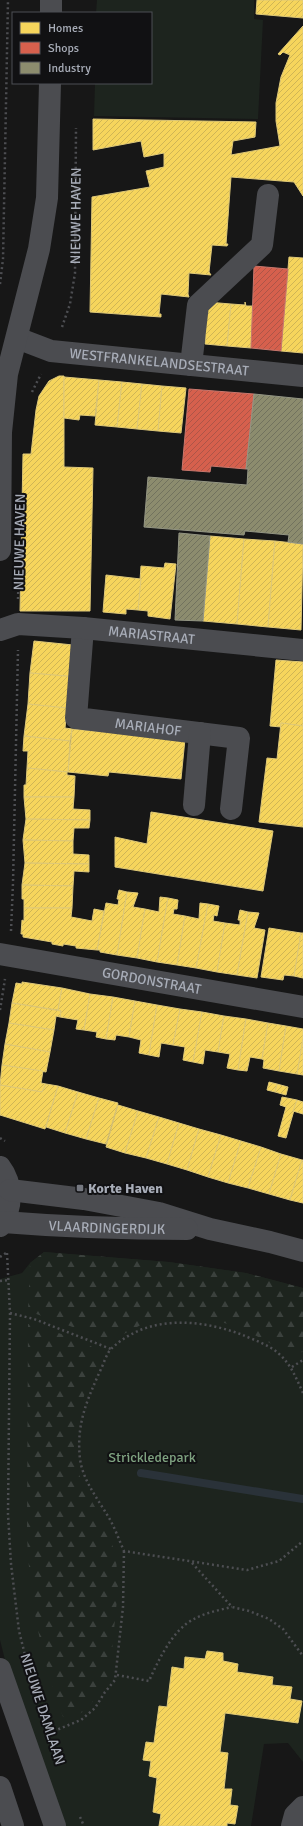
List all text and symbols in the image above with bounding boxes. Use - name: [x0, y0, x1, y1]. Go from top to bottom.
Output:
- legend: [12, 12, 152, 84]
- text: Homes: [48, 21, 83, 36]
- text: Shops: [48, 41, 79, 56]
- text: Industry: [48, 61, 91, 76]
- street label: NIEUWE HAVEN: [67, 167, 85, 264]
- street label: WESTFRANKELANDSESTRAAT: [69, 345, 250, 380]
- street label: NIEUWE HAVEN: [10, 494, 29, 590]
- street label: MARIASTRAAT: [107, 623, 196, 648]
- street label: MARIAHOF: [114, 715, 182, 740]
- street label: GORDONSTRAAT: [101, 964, 203, 998]
- place label: Korte Haven: [88, 1180, 163, 1197]
- marker: Korte Haven: [75, 1183, 85, 1193]
- street label: VLAARDINGERDIJK: [48, 1217, 166, 1238]
- park label: Strickledepark: [108, 1449, 196, 1466]
- street label: NIEUWE DAMLAAN: [16, 1651, 69, 1767]

